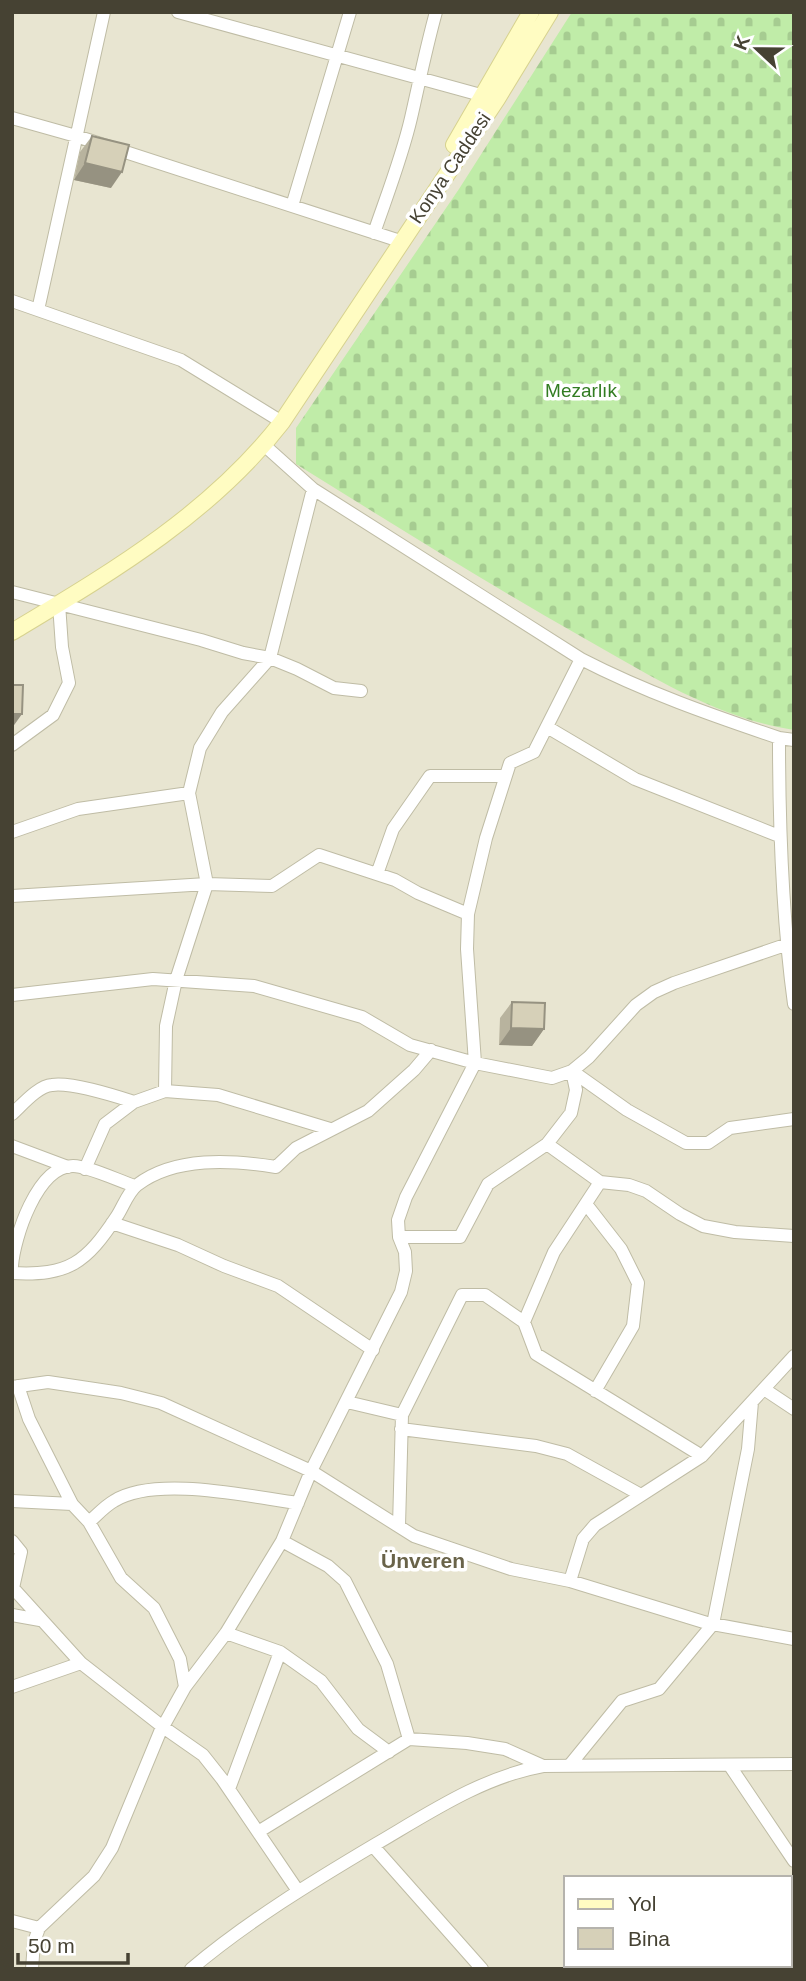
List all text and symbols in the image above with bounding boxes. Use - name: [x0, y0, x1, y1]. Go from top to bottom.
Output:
- north arrow: [722, 14, 792, 84]
- text: K: [729, 32, 754, 53]
- street label: Konya Caddesi: [405, 109, 495, 227]
- park label: Mezarlık: [545, 380, 617, 401]
- district label: Ünveren: [381, 1549, 465, 1572]
- legend: [564, 1876, 792, 1967]
- text: Yol: [628, 1892, 656, 1915]
- scale bar: [18, 1922, 128, 1966]
- text: Bina: [628, 1927, 670, 1950]
- text: 50 m: [28, 1934, 75, 1957]

